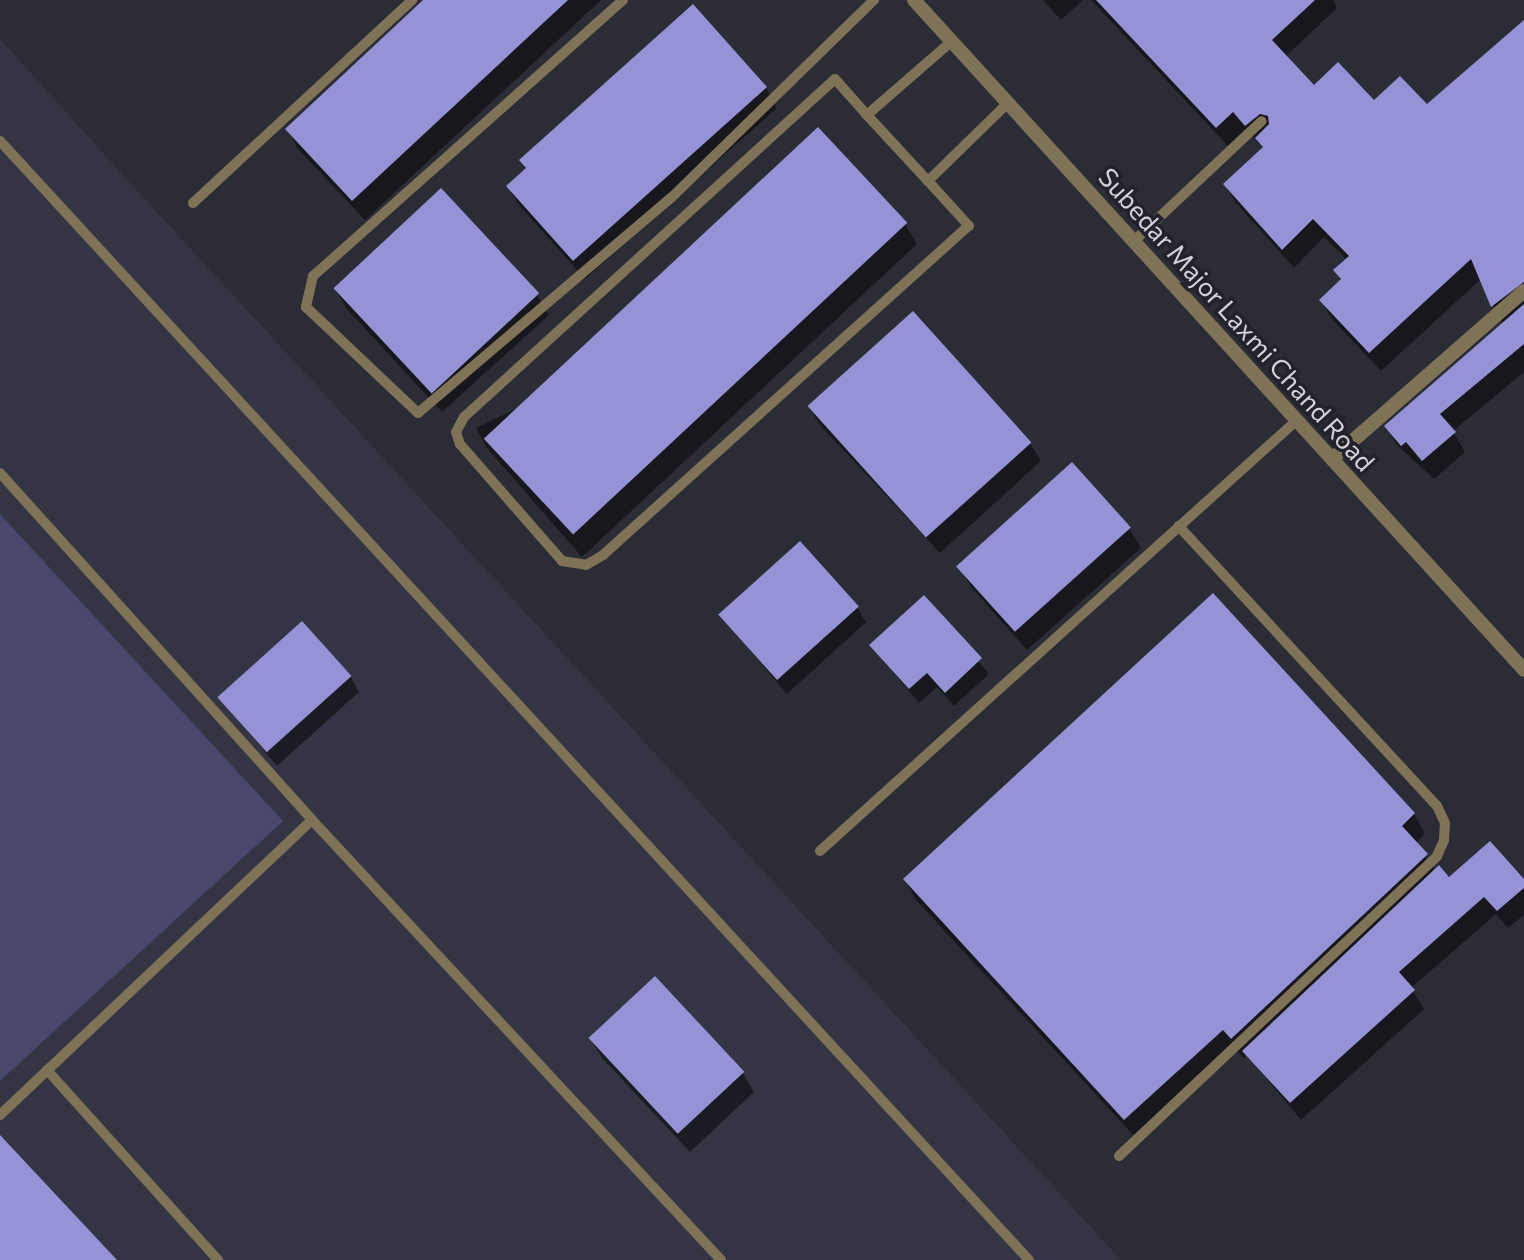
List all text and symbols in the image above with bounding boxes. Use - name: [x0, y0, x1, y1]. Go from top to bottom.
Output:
- street label: Subedar Major Laxmi Chand Road: [1093, 161, 1381, 477]

